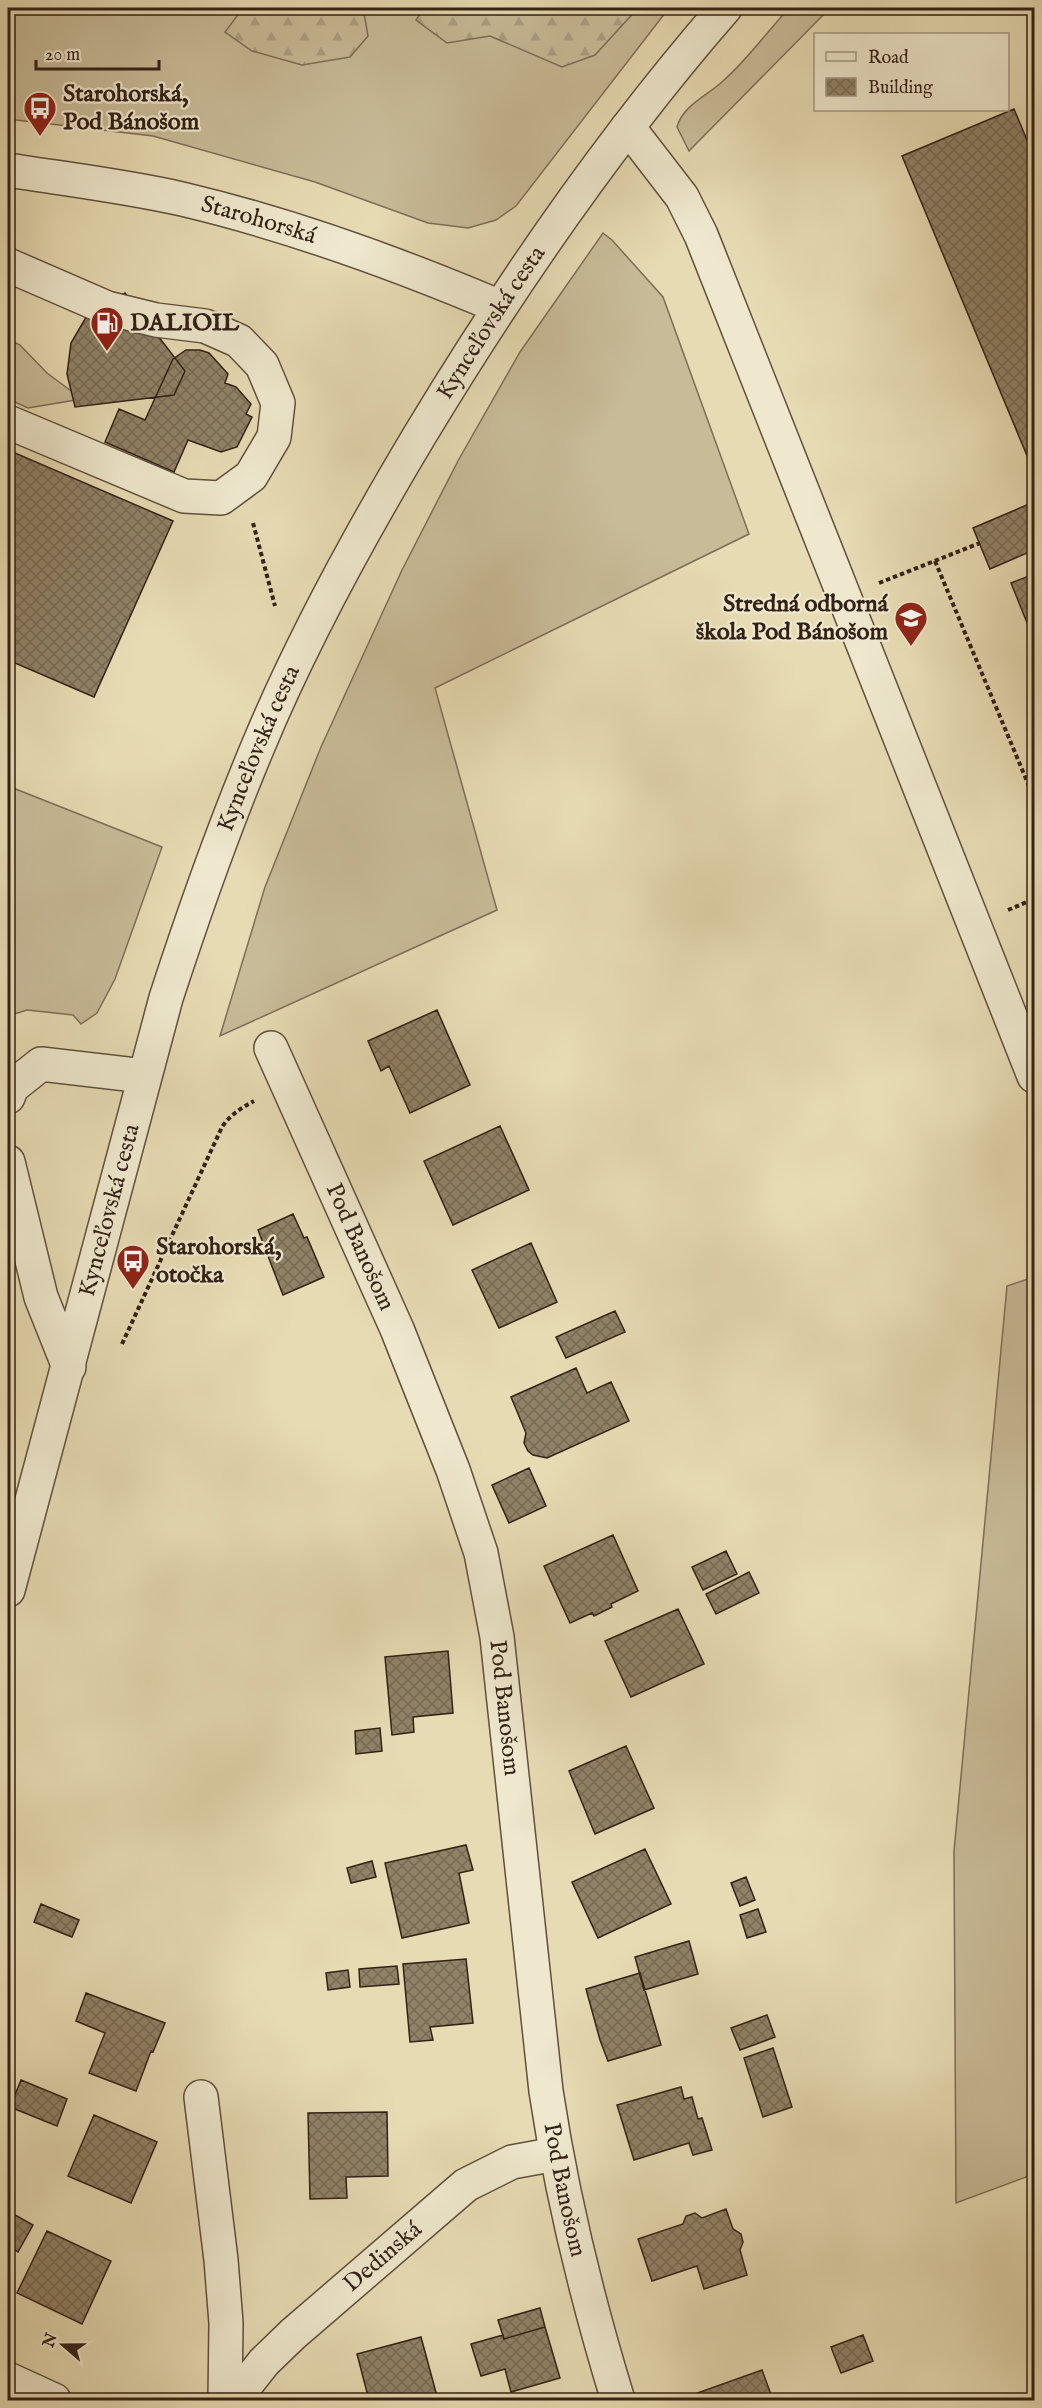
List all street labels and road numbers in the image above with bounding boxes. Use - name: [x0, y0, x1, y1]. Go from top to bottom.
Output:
- street label: Starohorská: [198, 189, 321, 252]
- street label: Kynceľovská cesta: [430, 239, 553, 405]
- street label: Kynceľovská cesta: [210, 660, 308, 836]
- street label: Kynceľovská cesta: [71, 1120, 147, 1300]
- street label: Pod Banošom: [318, 1178, 402, 1315]
- street label: Pod Banošom: [482, 1638, 527, 1777]
- street label: Pod Banošom: [536, 2120, 594, 2260]
- street label: Dedinská: [337, 2214, 429, 2299]

